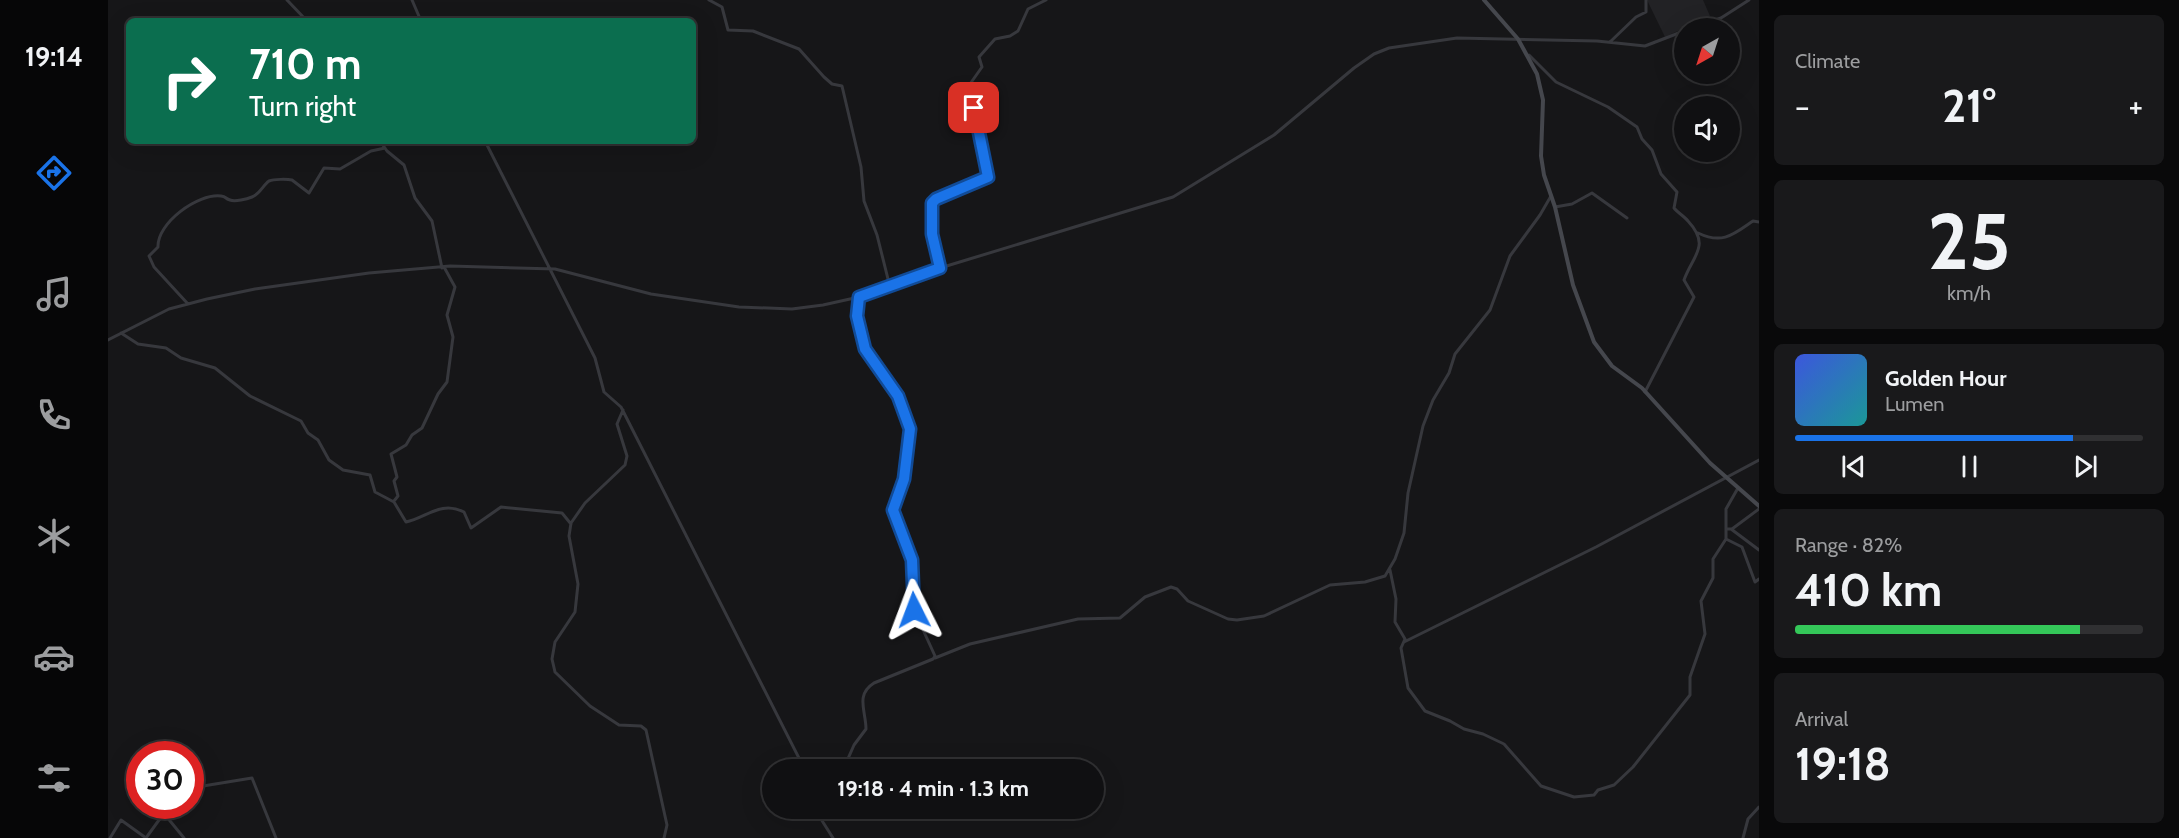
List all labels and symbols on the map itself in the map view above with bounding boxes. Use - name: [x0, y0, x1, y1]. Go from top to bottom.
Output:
- north arrow: [1674, 18, 1740, 84]
- pin: [948, 82, 999, 133]
- position arrow: [882, 578, 946, 642]
- speed limit sign: 30: [126, 741, 204, 819]

